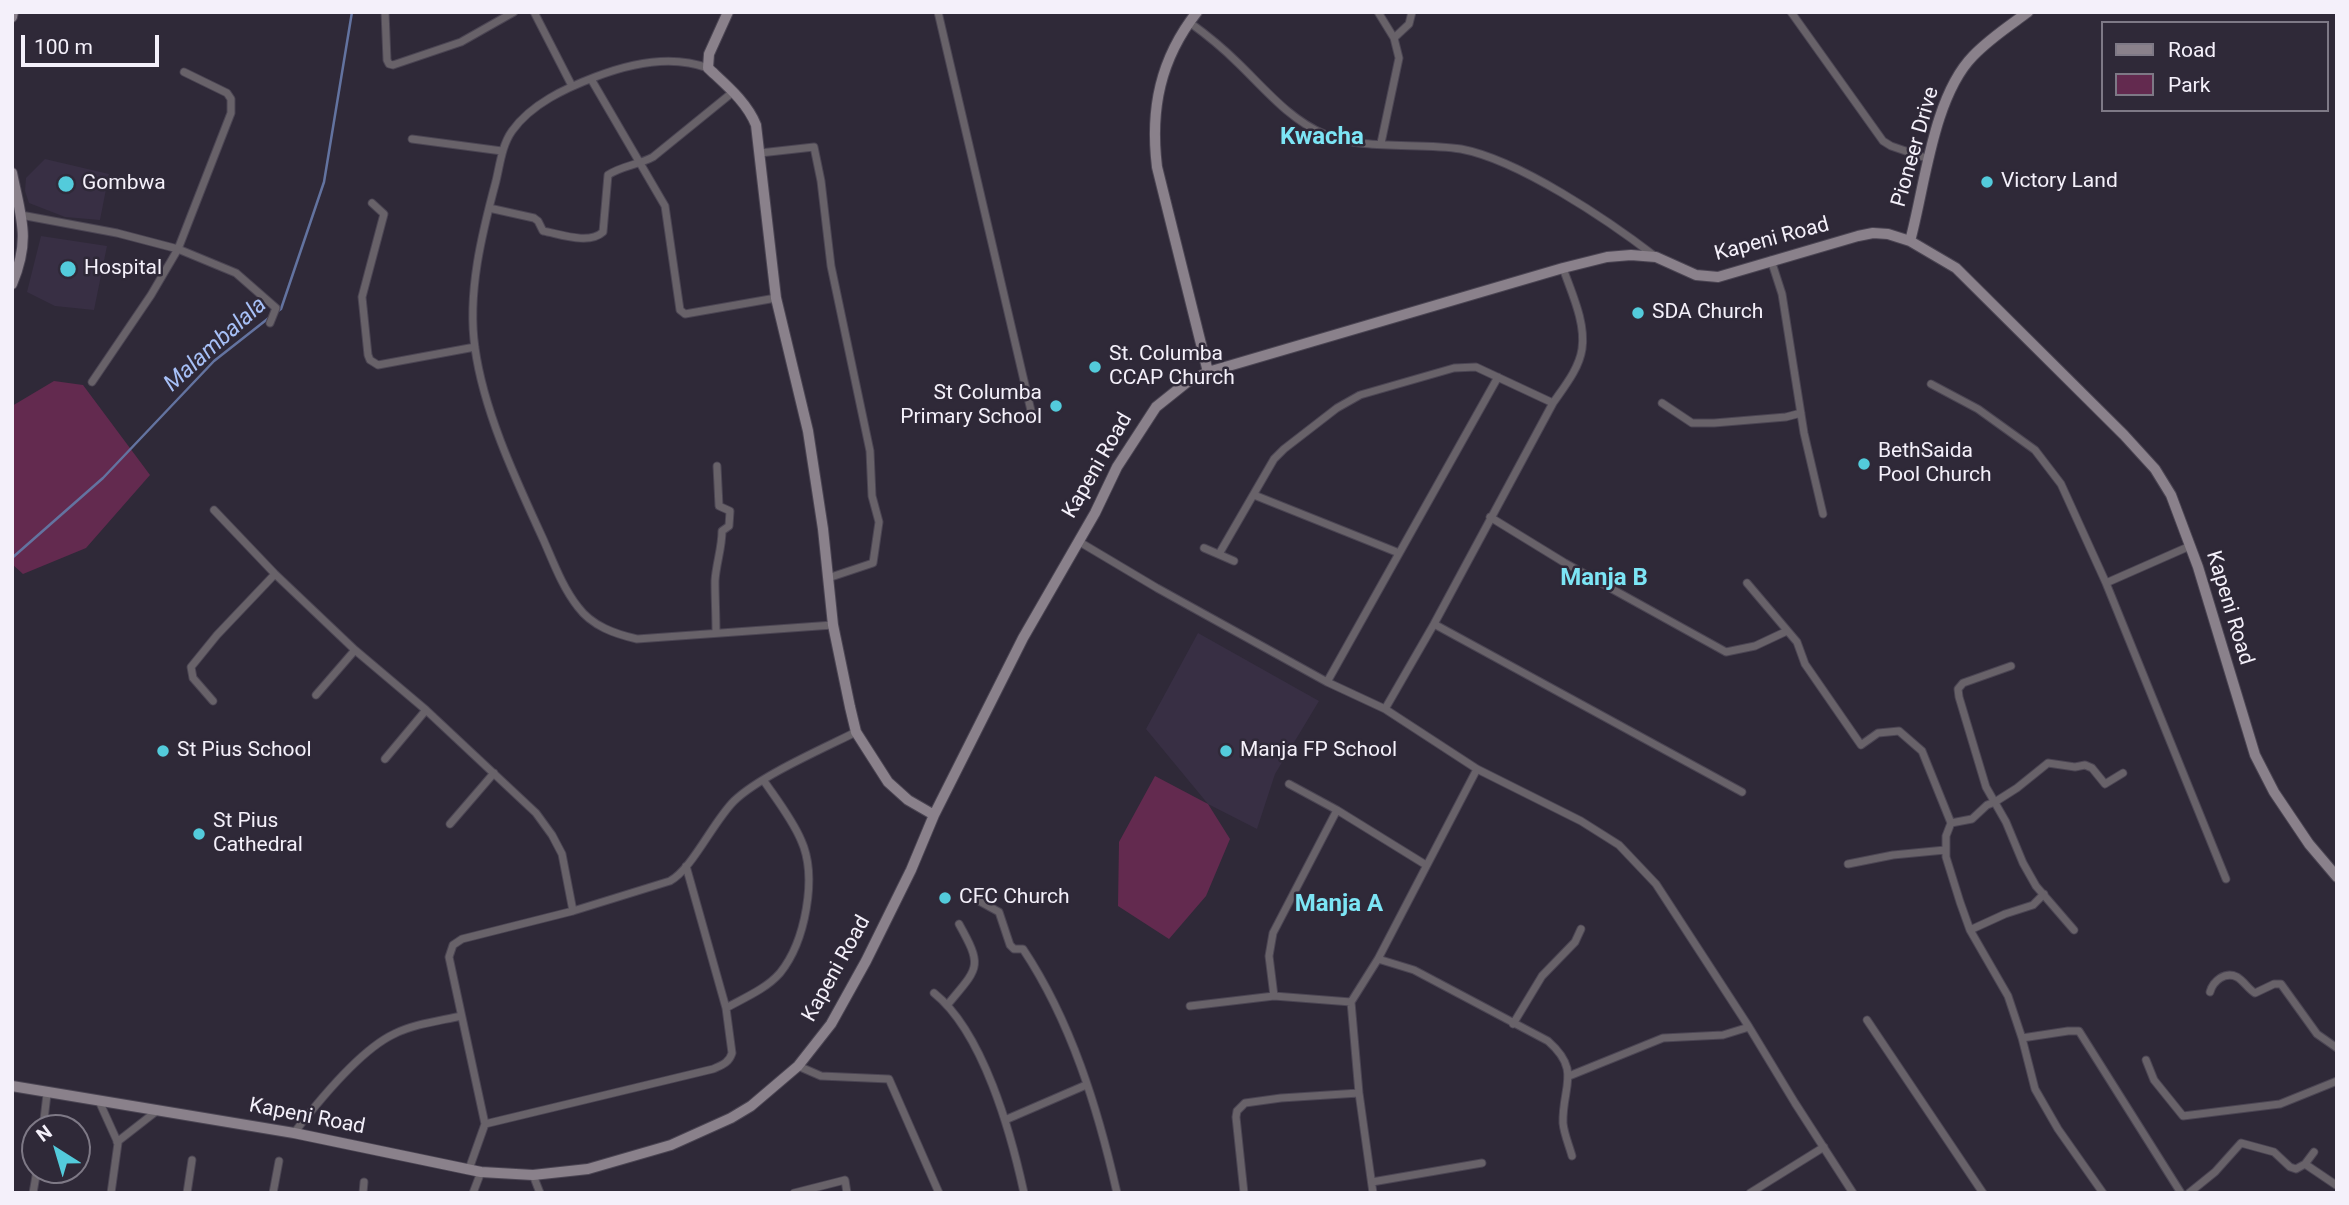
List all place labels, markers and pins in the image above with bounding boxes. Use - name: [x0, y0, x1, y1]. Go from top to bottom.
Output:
- place label: Victory Land: [2001, 169, 2118, 195]
- place label: Gombwa: [82, 171, 166, 197]
- marker: Gombwa: [56, 174, 76, 194]
- marker: Victory Land: [1979, 174, 1995, 190]
- place label: Hospital: [84, 256, 162, 282]
- marker: Hospital: [58, 259, 78, 279]
- place label: SDA Church: [1652, 300, 1763, 326]
- marker: SDA Church: [1630, 305, 1646, 321]
- place label: St. Columba CCAP Church: [1109, 342, 1235, 392]
- marker: St. Columba CCAP Church: [1087, 359, 1103, 375]
- place label: St Columba Primary School: [900, 381, 1042, 431]
- marker: St Columba Primary School: [1048, 398, 1064, 414]
- place label: BethSaida Pool Church: [1878, 439, 1992, 489]
- marker: BethSaida Pool Church: [1856, 456, 1872, 472]
- place label: St Pius School: [177, 738, 312, 764]
- place label: Manja FP School: [1240, 738, 1397, 764]
- marker: St Pius School: [155, 743, 171, 759]
- marker: Manja FP School: [1218, 743, 1234, 759]
- place label: St Pius Cathedral: [213, 809, 303, 859]
- marker: St Pius Cathedral: [191, 826, 207, 842]
- place label: CFC Church: [959, 885, 1069, 911]
- marker: CFC Church: [937, 890, 953, 906]

